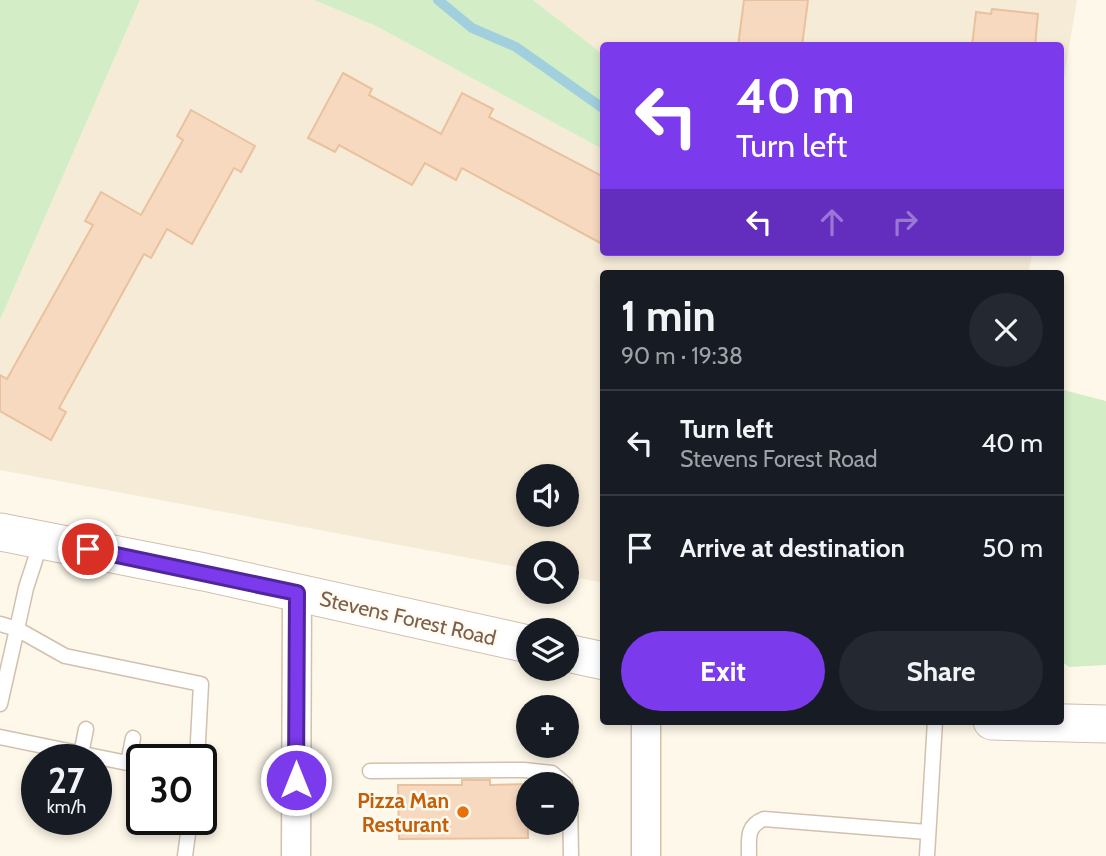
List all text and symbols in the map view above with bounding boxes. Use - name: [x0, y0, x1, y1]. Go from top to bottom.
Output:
- text: 40 m: [736, 66, 855, 125]
- icon: left: [621, 70, 712, 161]
- text: Turn left: [736, 126, 847, 165]
- icon: left: [740, 203, 778, 241]
- icon: ahead: [813, 203, 851, 241]
- icon: right: [886, 203, 924, 241]
- text: 1 min: [621, 290, 716, 342]
- button: close: [969, 293, 1043, 367]
- text: 90 m · 19:38: [621, 342, 743, 370]
- text: Turn left: [680, 413, 773, 445]
- icon: left: [621, 424, 659, 462]
- text: 40 m: [981, 427, 1043, 459]
- text: Stevens Forest Road: [680, 445, 878, 473]
- map controls: [516, 464, 579, 835]
- button: sound: [516, 464, 579, 527]
- pin: [58, 519, 118, 579]
- icon: arrive: [621, 529, 659, 567]
- icon: arrive: [69, 530, 107, 568]
- text: Arrive at destination: [680, 532, 905, 564]
- text: 50 m: [982, 532, 1043, 564]
- button: search: [516, 541, 579, 604]
- street label: Stevens Forest Road: [317, 586, 499, 650]
- button: layers: [516, 618, 579, 681]
- button: Exit: [621, 631, 825, 711]
- button: Share: [839, 631, 1043, 711]
- button: +: [516, 695, 579, 758]
- position arrow: [259, 743, 333, 817]
- speed limit sign: 30: [126, 744, 217, 835]
- text: 27: [48, 759, 85, 802]
- button: −: [516, 772, 579, 835]
- place label: Pizza Man Resturant: [357, 788, 449, 837]
- text: km/h: [47, 796, 86, 818]
- marker: Pizza Man Resturant: [455, 804, 471, 820]

